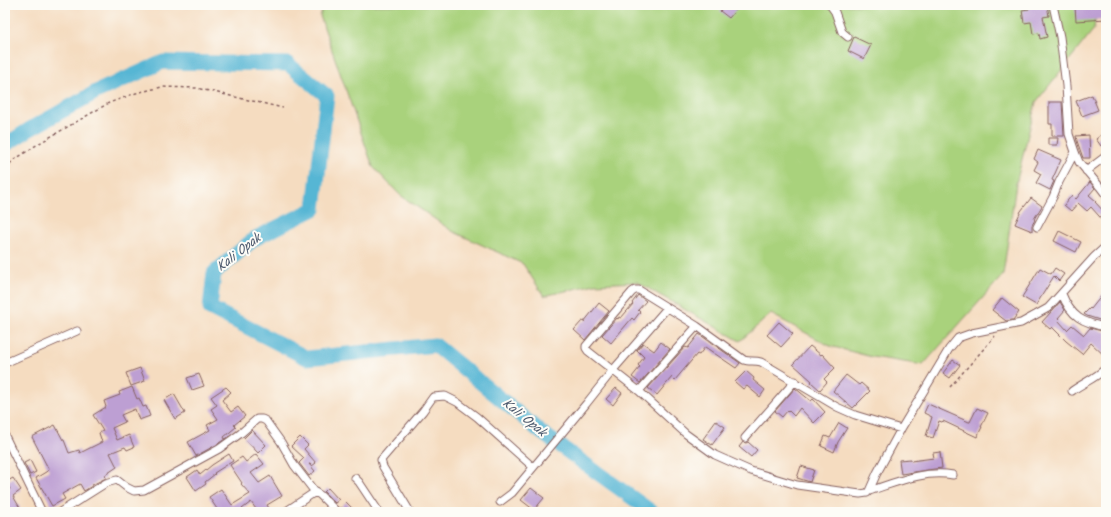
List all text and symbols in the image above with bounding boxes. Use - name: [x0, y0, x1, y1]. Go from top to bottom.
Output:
- water label: Kali Opak: [212, 228, 267, 277]
- water label: Kali Opak: [497, 394, 552, 444]

